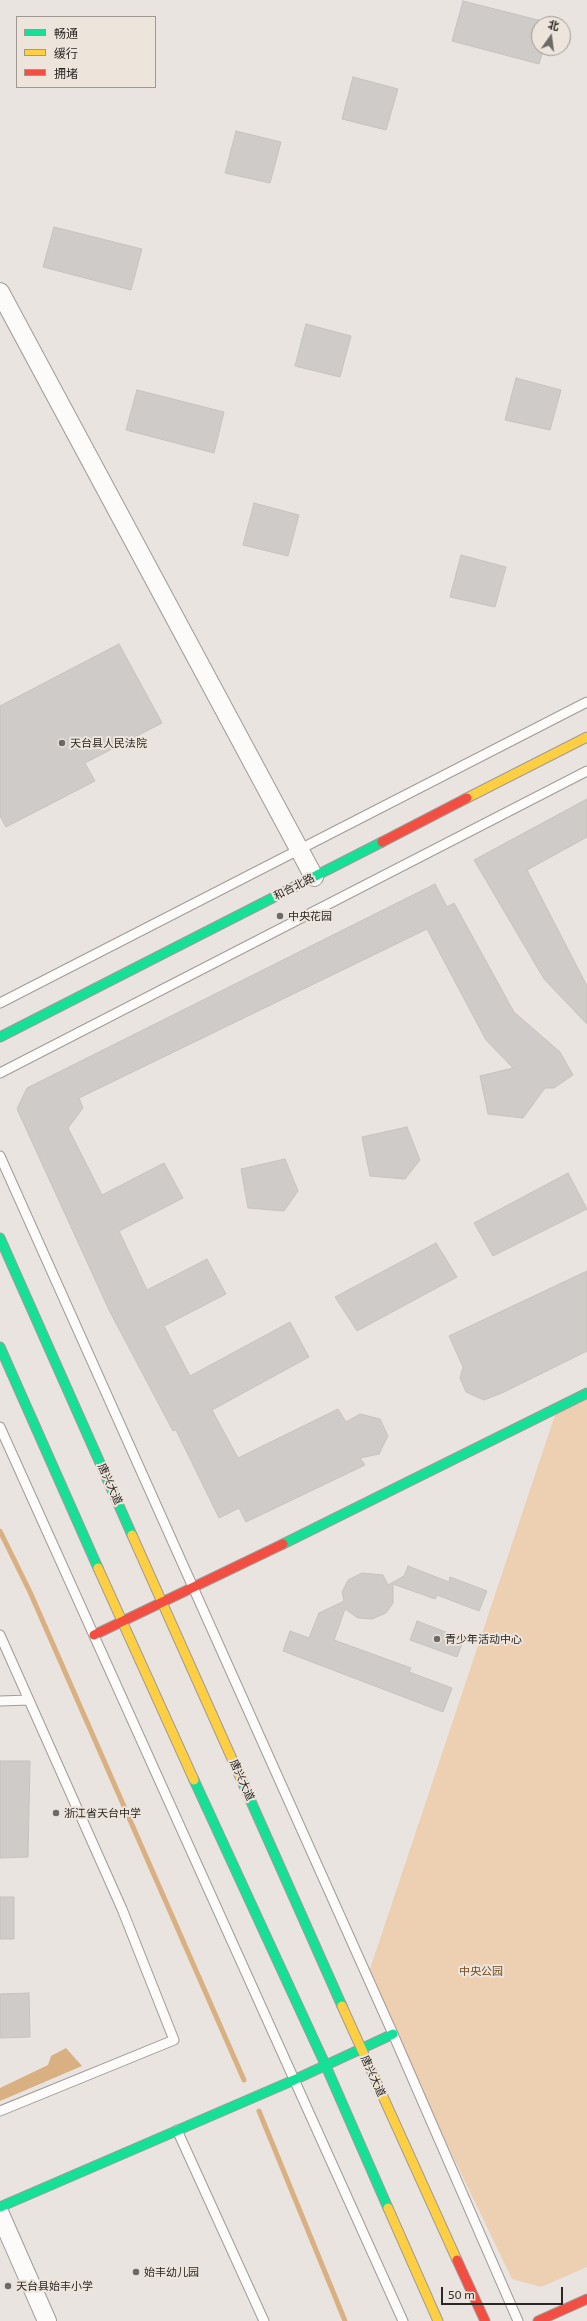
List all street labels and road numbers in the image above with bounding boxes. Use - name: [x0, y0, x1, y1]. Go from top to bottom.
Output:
- street label: 和合北路: [271, 871, 317, 903]
- street label: 唐兴大道: [95, 1461, 125, 1507]
- street label: 唐兴大道: [227, 1757, 257, 1803]
- street label: 唐兴大道: [358, 2053, 388, 2099]

